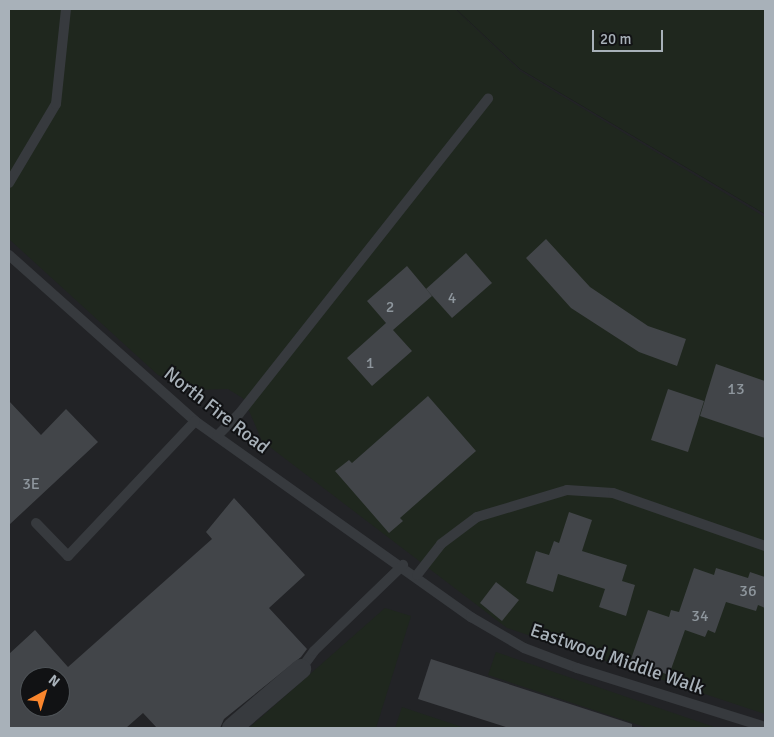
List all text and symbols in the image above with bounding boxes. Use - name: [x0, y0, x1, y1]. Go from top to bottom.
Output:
- scale bar: [594, 20, 665, 52]
- text: 20 m: [600, 30, 631, 48]
- house number: 4: [448, 288, 456, 308]
- house number: 2: [386, 297, 394, 317]
- house number: 1: [366, 353, 374, 373]
- street label: North Fire Road: [159, 363, 273, 459]
- house number: 13: [727, 379, 745, 399]
- house number: 3E: [22, 474, 40, 494]
- house number: 36: [739, 581, 757, 601]
- house number: 34: [691, 606, 709, 626]
- street label: Eastwood Middle Walk: [527, 619, 707, 701]
- north arrow: [20, 667, 70, 717]
- text: N: [45, 671, 63, 690]

